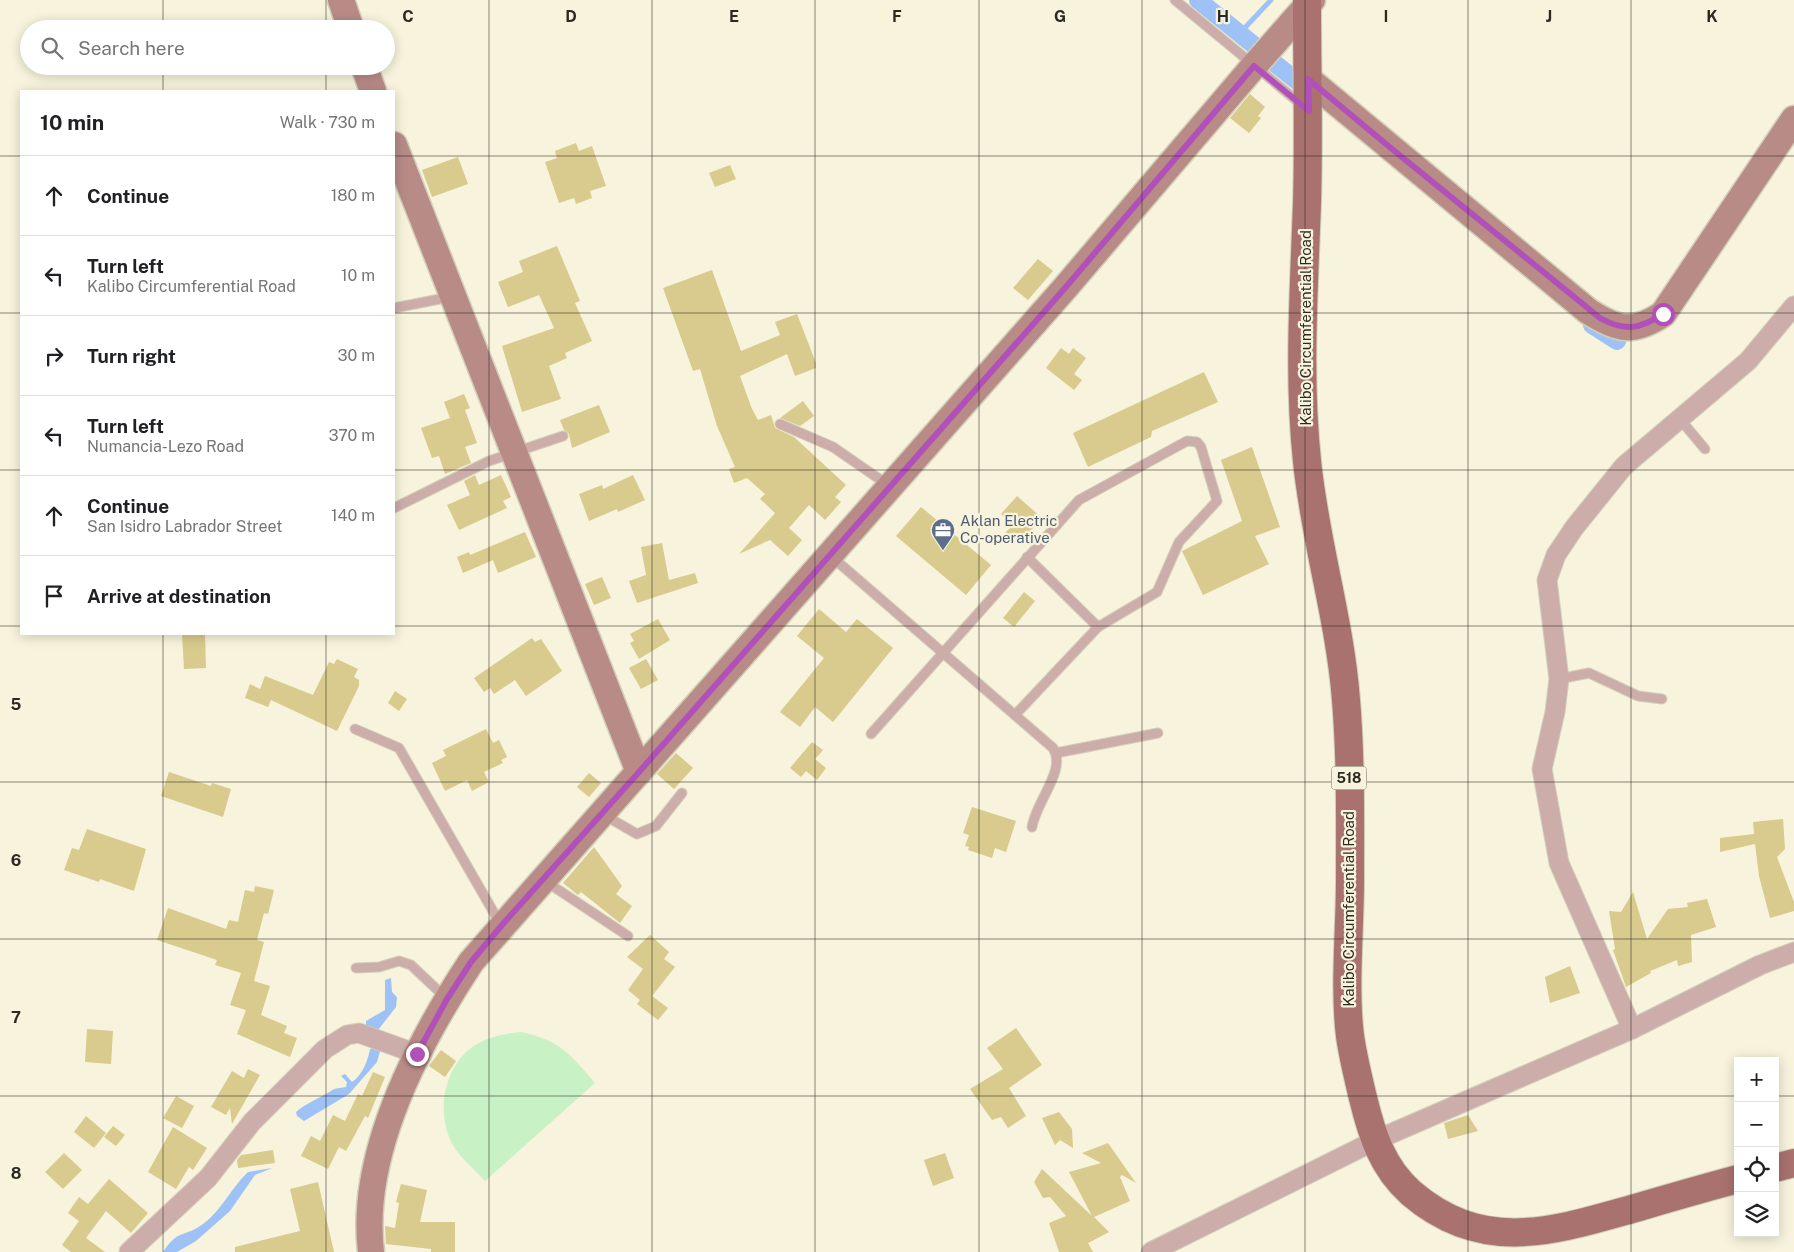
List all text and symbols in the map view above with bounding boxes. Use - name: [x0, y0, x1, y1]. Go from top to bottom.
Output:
- text: C: [402, 7, 414, 26]
- text: D: [565, 7, 577, 26]
- text: E: [729, 7, 739, 26]
- text: F: [892, 7, 902, 26]
- text: G: [1054, 7, 1066, 26]
- text: H: [1217, 7, 1229, 26]
- text: I: [1384, 7, 1388, 26]
- text: J: [1546, 7, 1552, 26]
- text: K: [1706, 7, 1718, 26]
- search box: [20, 20, 395, 75]
- icon: search: [38, 34, 66, 62]
- text: Search here: [78, 37, 185, 59]
- text: 10 min: [40, 110, 104, 135]
- text: Walk · 730 m: [280, 113, 375, 132]
- icon: ahead: [40, 182, 68, 210]
- text: Continue: [87, 185, 169, 207]
- text: 180 m: [331, 186, 375, 205]
- street label: Kalibo Circumferential Road: [1297, 230, 1314, 426]
- text: Turn left: [87, 255, 164, 277]
- icon: left: [40, 262, 68, 290]
- text: 10 m: [341, 266, 375, 285]
- text: Kalibo Circumferential Road: [87, 277, 296, 296]
- route start: [1652, 303, 1675, 326]
- icon: right: [40, 342, 68, 370]
- text: Turn right: [87, 345, 176, 367]
- text: 30 m: [338, 346, 375, 365]
- text: Turn left: [87, 415, 164, 437]
- icon: left: [40, 422, 68, 450]
- text: 370 m: [328, 426, 375, 445]
- text: Numancia-Lezo Road: [87, 437, 244, 456]
- text: Continue: [87, 495, 169, 517]
- icon: ahead: [40, 502, 68, 530]
- text: 140 m: [331, 506, 375, 525]
- place label: Aklan Electric Co-operative: [960, 512, 1057, 546]
- text: San Isidro Labrador Street: [87, 517, 282, 536]
- office icon: Aklan Electric Co-operative: [930, 517, 956, 551]
- icon: arrive: [40, 582, 68, 610]
- text: Arrive at destination: [87, 585, 271, 607]
- text: 5: [11, 695, 22, 714]
- road number: 518: [1332, 766, 1366, 790]
- street label: Kalibo Circumferential Road: [1340, 811, 1357, 1007]
- text: 6: [11, 851, 21, 870]
- text: 7: [11, 1008, 21, 1027]
- route end: [406, 1043, 429, 1066]
- map controls: [1734, 1057, 1779, 1237]
- button: +: [1734, 1057, 1779, 1102]
- button: −: [1734, 1102, 1779, 1147]
- button: locate: [1734, 1147, 1779, 1192]
- text: 8: [11, 1164, 22, 1183]
- button: layers: [1734, 1192, 1779, 1237]

